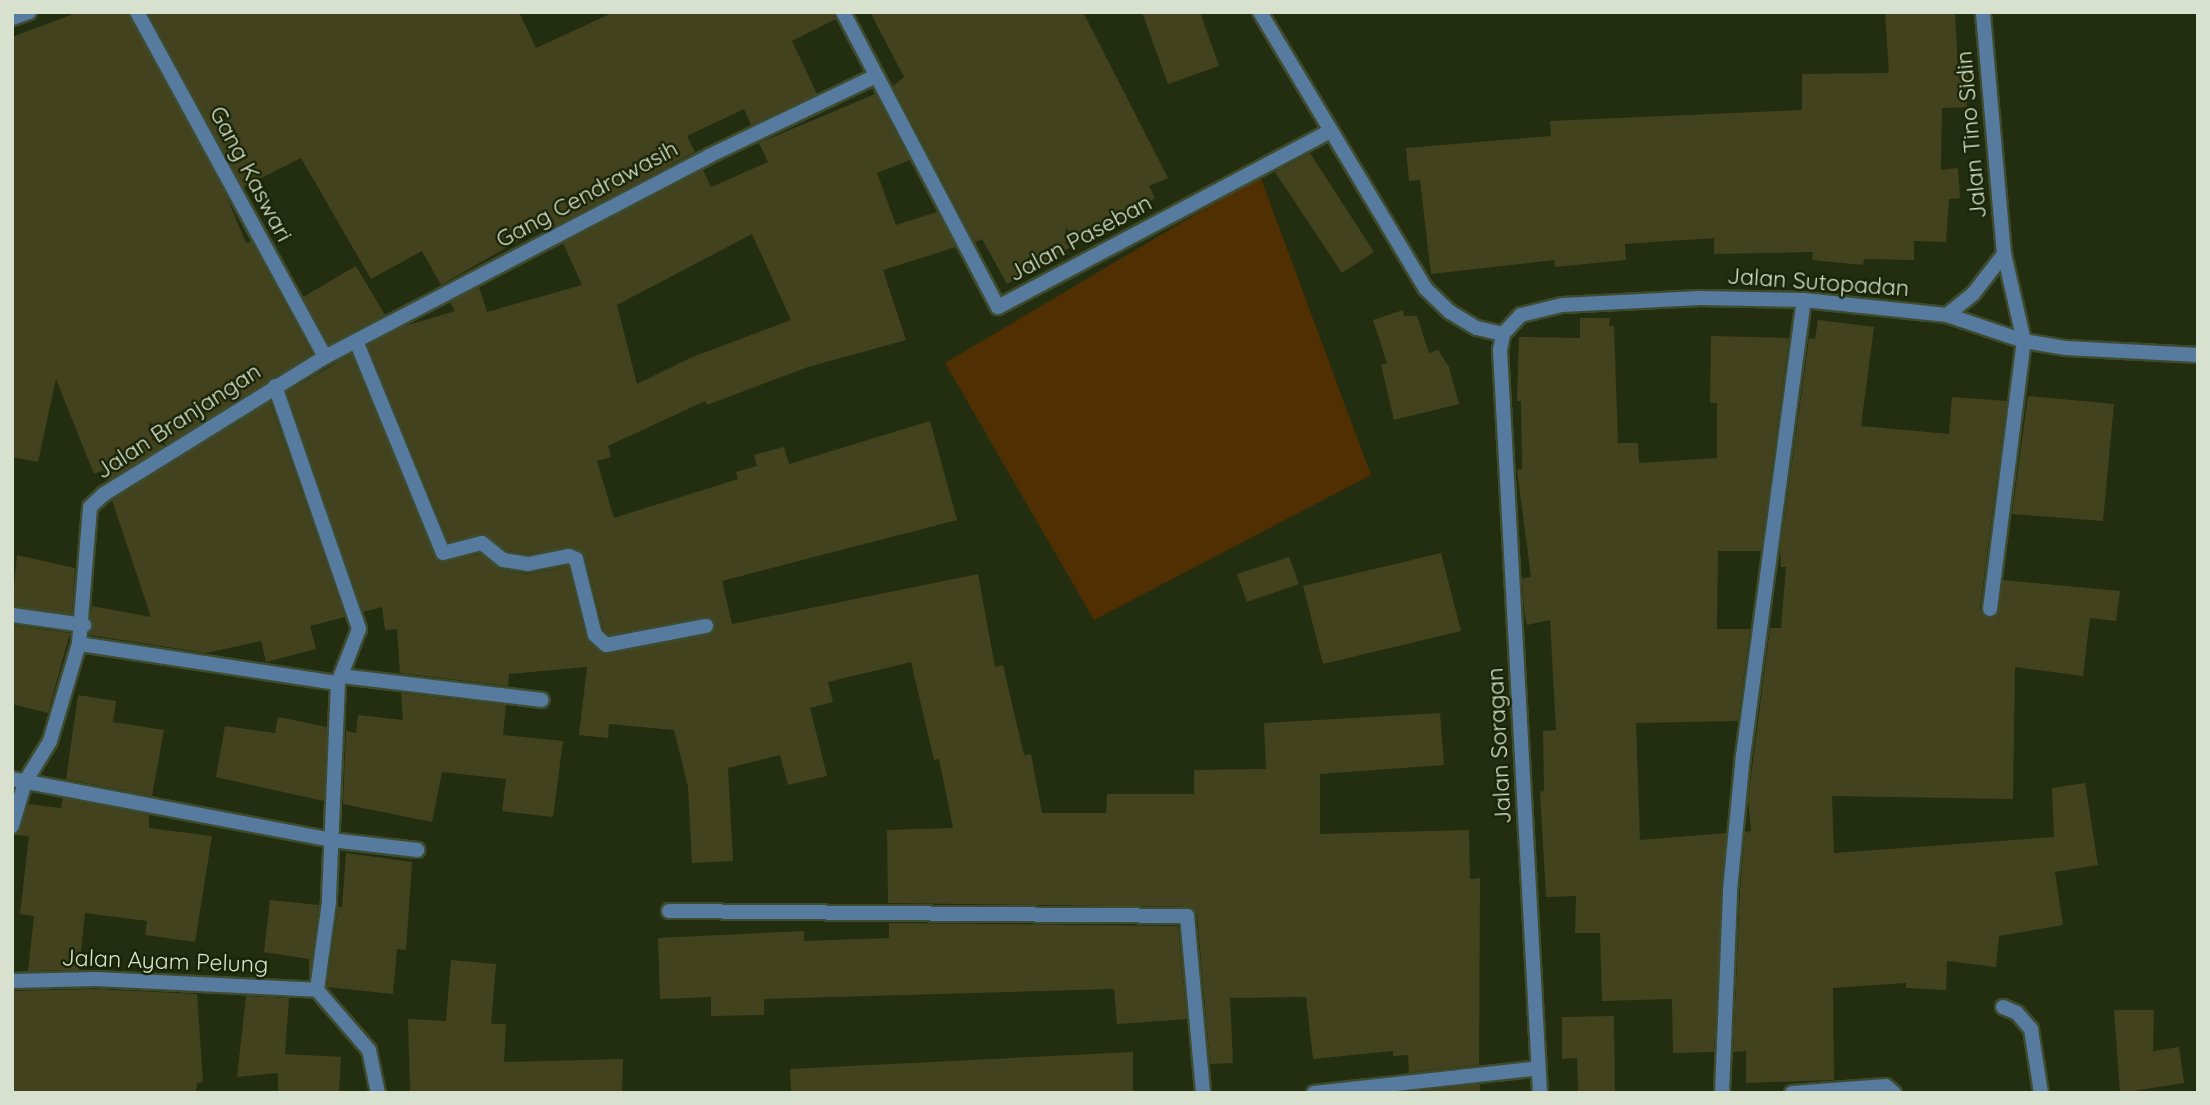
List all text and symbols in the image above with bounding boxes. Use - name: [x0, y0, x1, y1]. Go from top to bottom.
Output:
- street label: Jalan Tino Sidin: [1950, 50, 1992, 220]
- street label: Gang Kaswari: [204, 102, 298, 246]
- street label: Gang Cendrawasih: [491, 134, 683, 254]
- street label: Jalan Paseban: [1004, 189, 1156, 287]
- street label: Jalan Sutopadan: [1726, 262, 1910, 302]
- street label: Jalan Branjangan: [90, 357, 266, 485]
- street label: Jalan Soragan: [1481, 667, 1517, 825]
- street label: Jalan Ayam Pelung: [61, 944, 269, 978]

